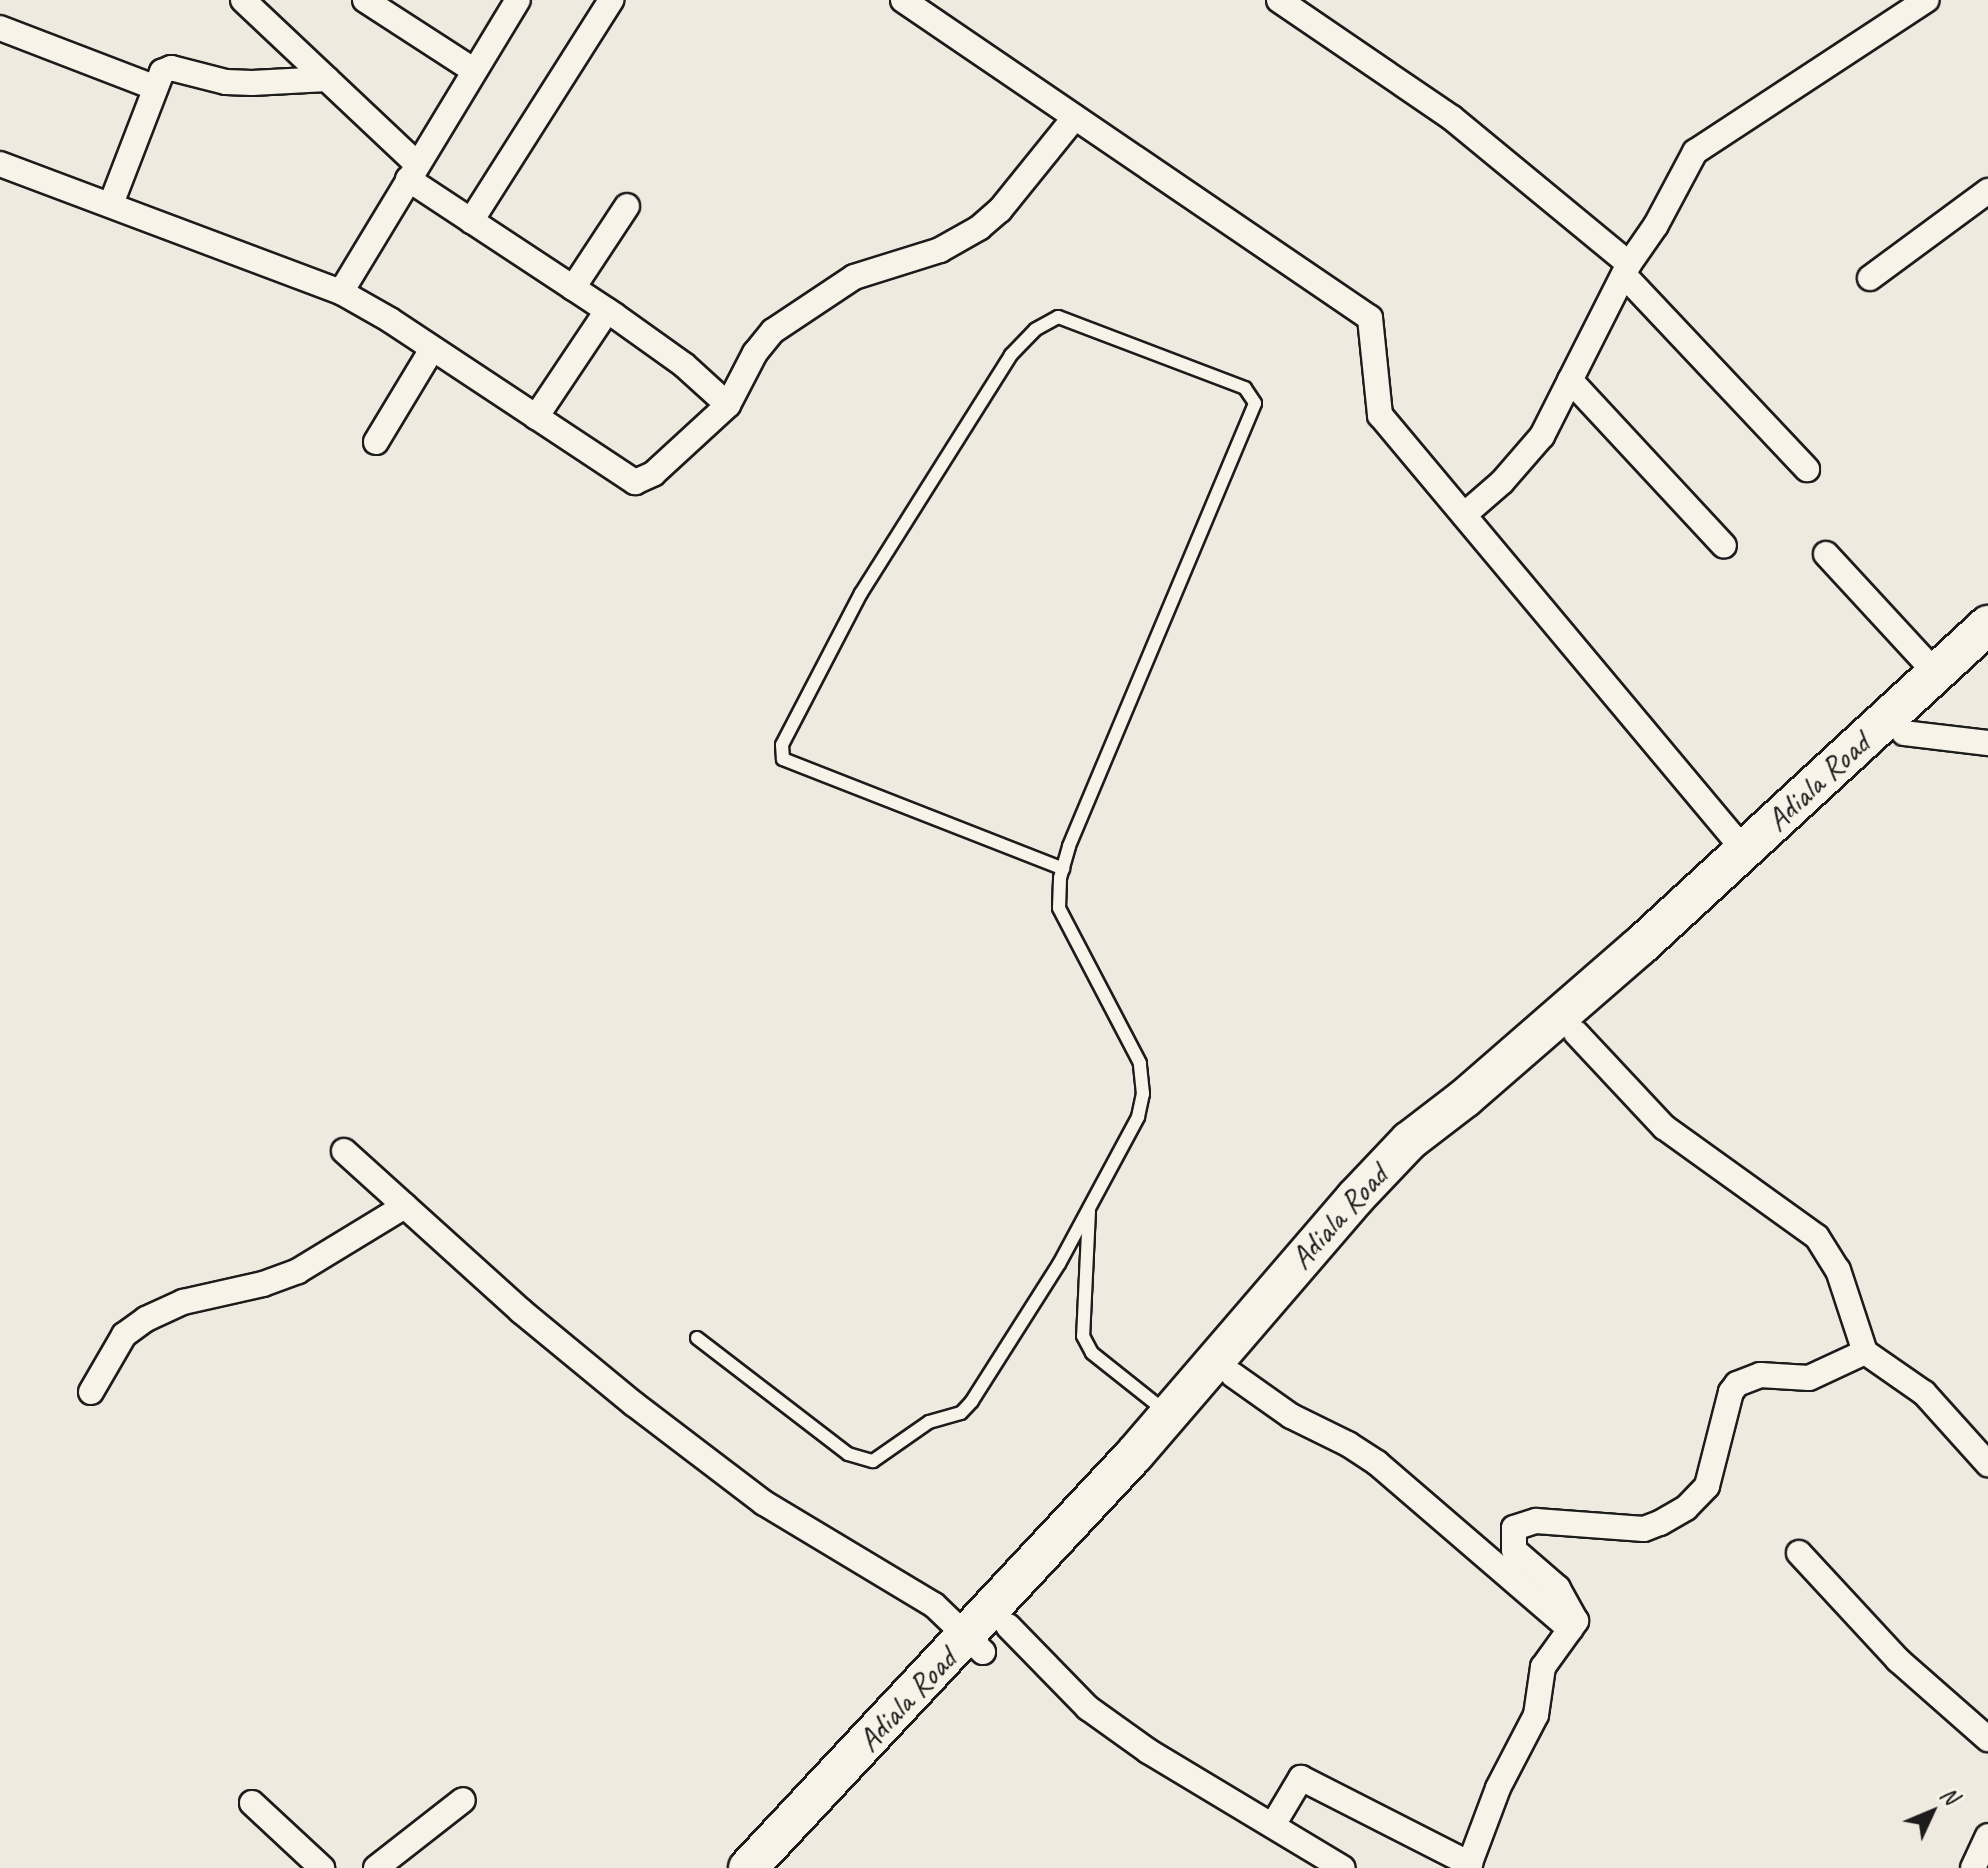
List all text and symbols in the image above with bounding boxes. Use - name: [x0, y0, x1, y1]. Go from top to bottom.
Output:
- street label: Adiala Road: [1758, 725, 1878, 839]
- street label: Adiala Road: [1282, 1157, 1396, 1277]
- street label: Adiala Road: [850, 1640, 964, 1760]
- north arrow: [1892, 1772, 1972, 1852]
- text: N: [1934, 1781, 1964, 1810]

